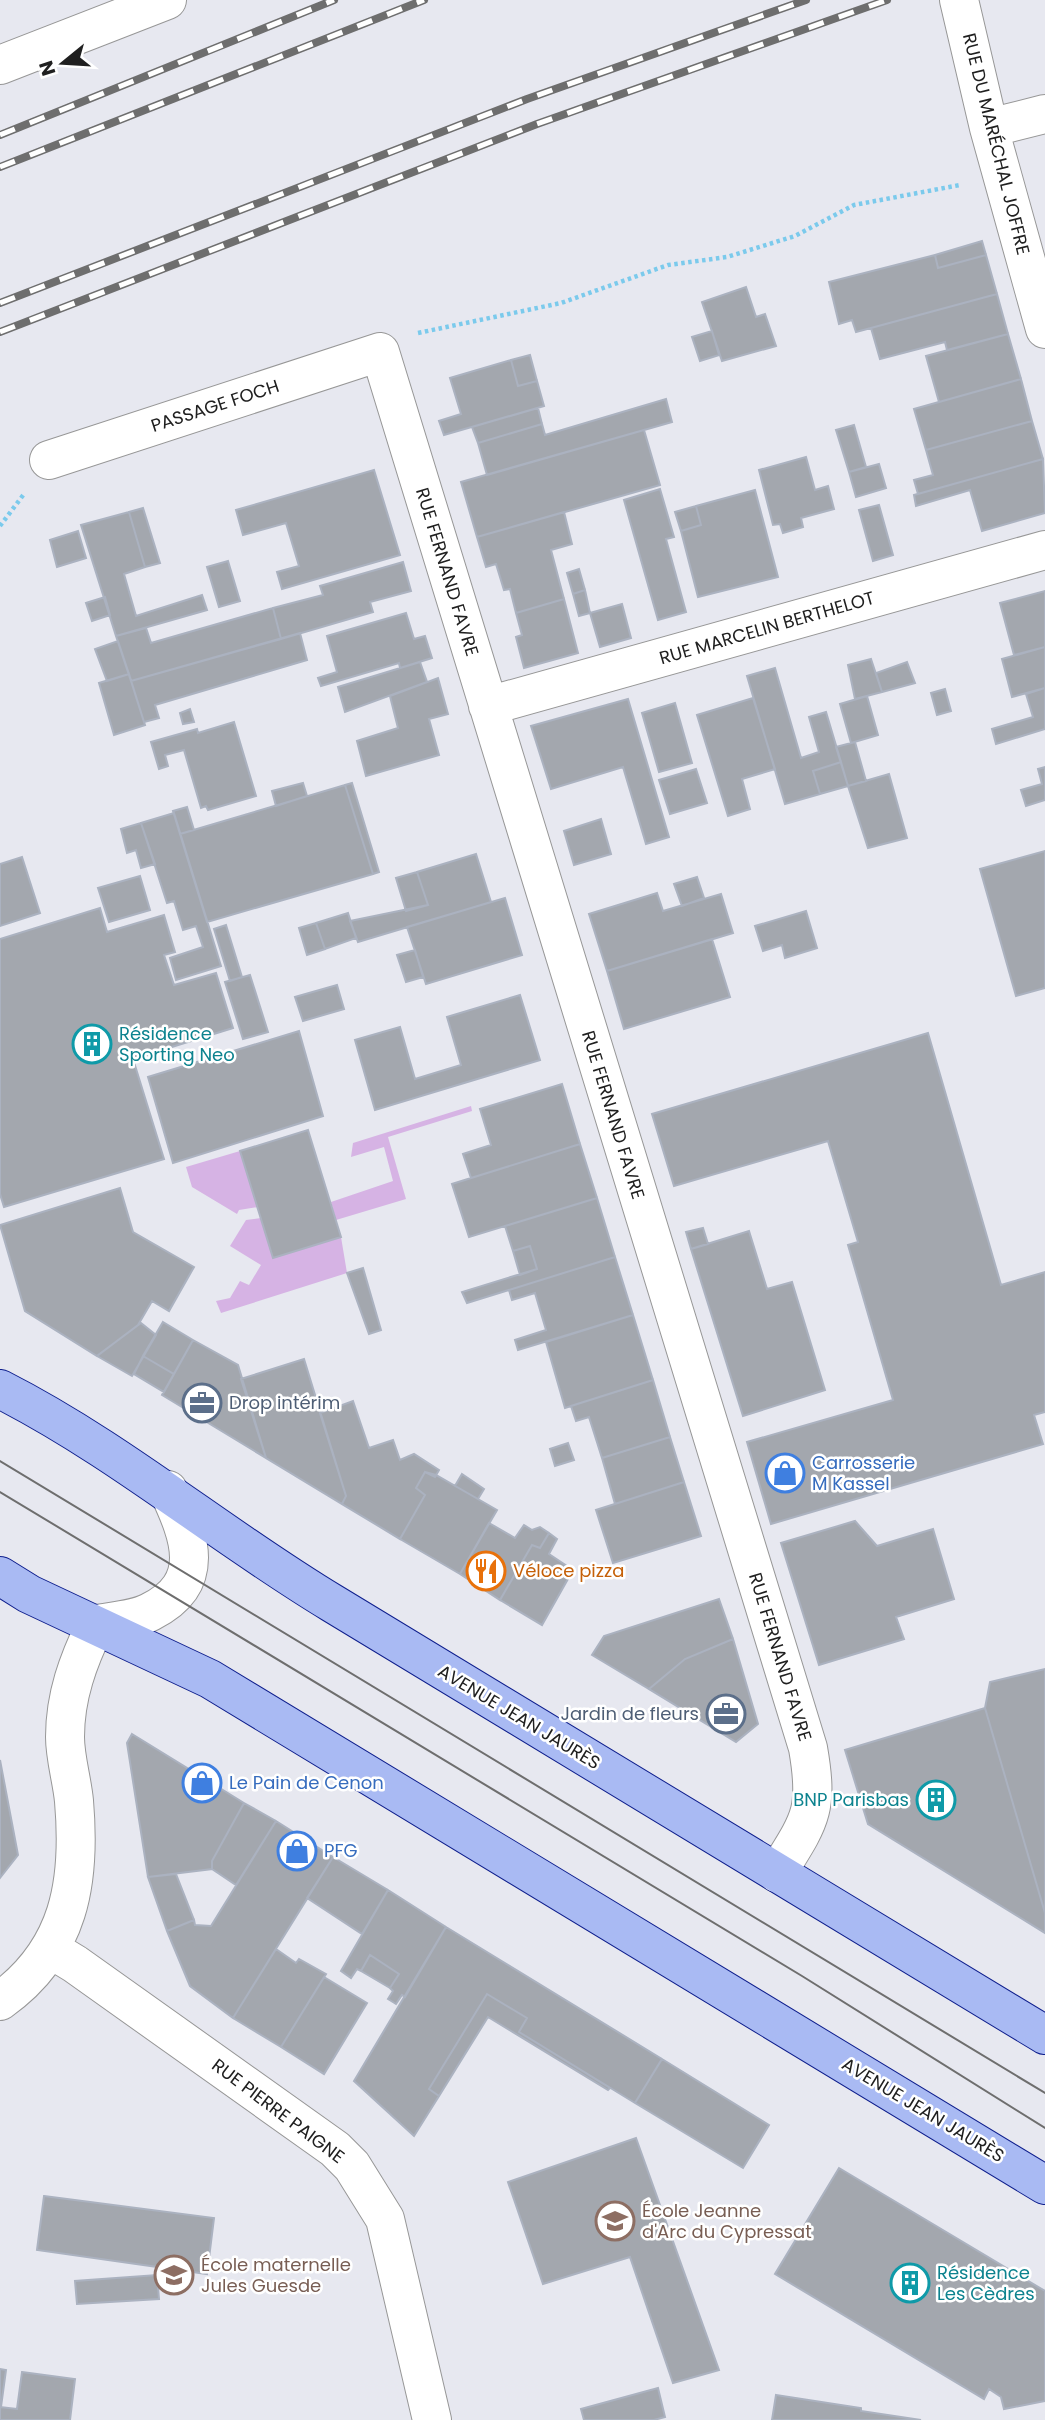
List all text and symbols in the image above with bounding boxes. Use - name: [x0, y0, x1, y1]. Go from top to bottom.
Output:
- north arrow: [28, 28, 98, 98]
- street label: RUE DU MARÉCHAL JOFFRE: [957, 30, 1036, 257]
- text: N: [32, 57, 62, 79]
- street label: PASSAGE FOCH: [148, 373, 282, 438]
- street label: RUE FERNAND FAVRE: [410, 485, 485, 659]
- street label: RUE MARCELIN BERTHELOT: [656, 585, 878, 670]
- place label: Résidence Sporting Neo: [119, 1021, 235, 1067]
- building icon: Résidence Sporting Neo: [71, 1023, 113, 1065]
- street label: RUE FERNAND FAVRE: [576, 1028, 651, 1202]
- office icon: Drop intérim: [181, 1382, 223, 1424]
- place label: Drop intérim: [229, 1390, 340, 1415]
- place label: Carrosserie M Kassel: [812, 1450, 915, 1496]
- shop icon: Carrosserie M Kassel: [764, 1452, 806, 1494]
- restaurant icon: Véloce pizza: [465, 1550, 507, 1592]
- place label: Véloce pizza: [513, 1558, 624, 1583]
- street label: RUE FERNAND FAVRE: [743, 1570, 818, 1744]
- street label: AVENUE JEAN JAURÈS: [433, 1658, 605, 1775]
- office icon: Jardin de fleurs: [705, 1693, 747, 1735]
- place label: Jardin de fleurs: [560, 1701, 699, 1726]
- shop icon: Le Pain de Cenon: [181, 1762, 223, 1804]
- place label: Le Pain de Cenon: [229, 1770, 384, 1795]
- building icon: BNP Parisbas: [915, 1779, 957, 1821]
- place label: BNP Parisbas: [793, 1787, 909, 1812]
- shop icon: PFG: [276, 1830, 318, 1872]
- place label: PFG: [324, 1838, 358, 1863]
- street label: AVENUE JEAN JAURÈS: [837, 2051, 1009, 2168]
- street label: RUE PIERRE PAIGNE: [207, 2052, 350, 2169]
- place label: École Jeanne d'Arc du Cypressat: [642, 2198, 812, 2244]
- school or university icon: École Jeanne d'Arc du Cypressat: [594, 2200, 636, 2242]
- place label: École maternelle Jules Guesde: [201, 2252, 351, 2298]
- school or university icon: École maternelle Jules Guesde: [153, 2254, 195, 2296]
- place label: Résidence Les Cèdres: [937, 2260, 1035, 2306]
- building icon: Résidence Les Cèdres: [889, 2262, 931, 2304]

